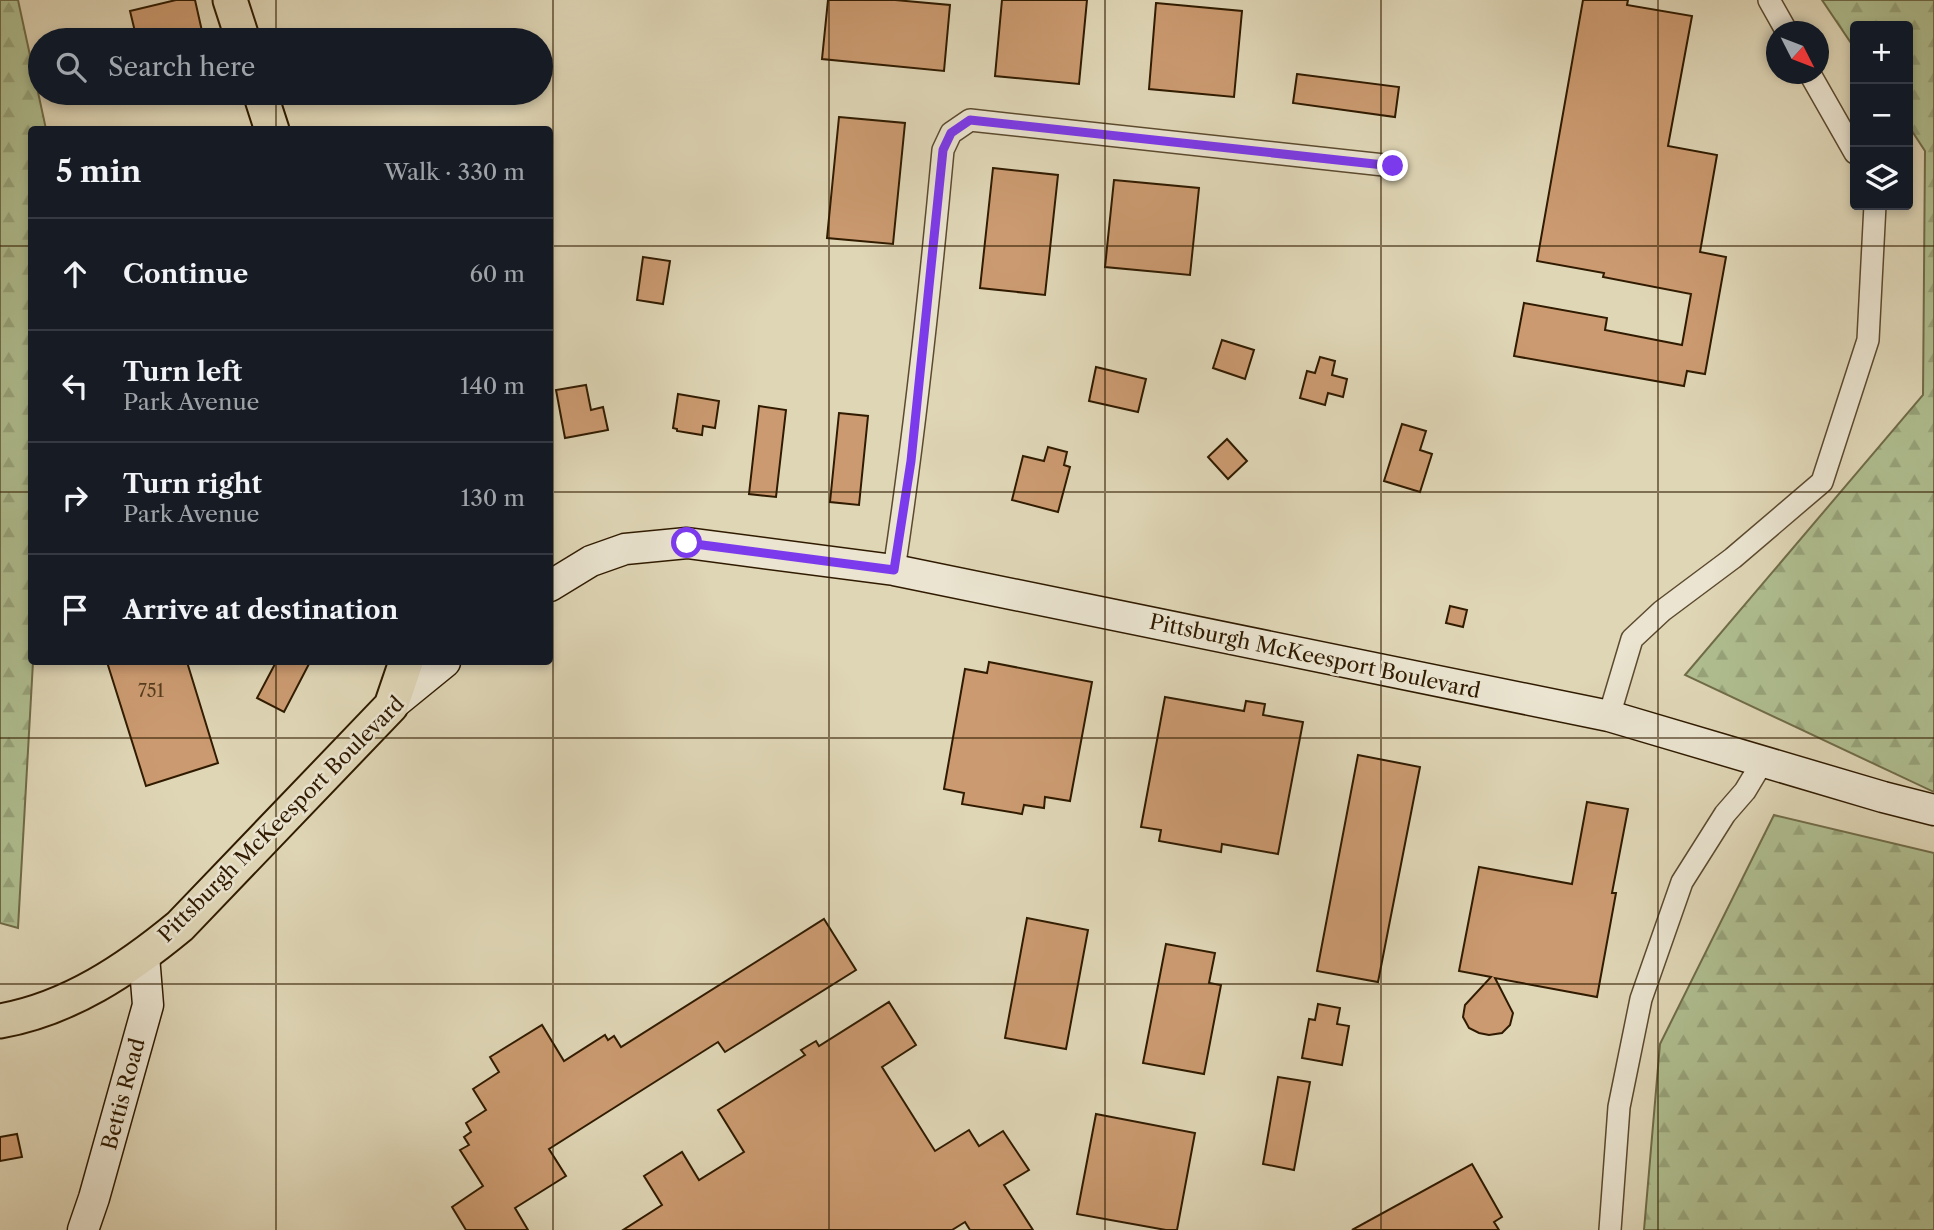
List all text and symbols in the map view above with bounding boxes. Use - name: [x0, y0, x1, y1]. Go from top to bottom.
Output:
- north arrow: [1766, 21, 1829, 84]
- map controls: [1850, 21, 1913, 210]
- button: +: [1850, 21, 1913, 84]
- search box: [28, 28, 553, 105]
- icon: search: [52, 48, 90, 86]
- text: Search here: [108, 51, 255, 83]
- button: −: [1850, 84, 1913, 147]
- button: layers: [1850, 147, 1913, 210]
- route end: [1377, 150, 1408, 181]
- text: 5 min: [56, 153, 141, 190]
- text: Walk · 330 m: [384, 158, 525, 186]
- icon: ahead: [56, 255, 94, 293]
- text: Continue: [123, 258, 248, 290]
- text: 60 m: [469, 260, 525, 288]
- text: Turn left: [123, 356, 242, 388]
- icon: left: [56, 367, 94, 405]
- text: 140 m: [460, 372, 525, 400]
- text: Park Avenue: [123, 388, 259, 416]
- text: Turn right: [123, 468, 262, 500]
- icon: right: [56, 479, 94, 517]
- text: 130 m: [461, 484, 525, 512]
- text: Park Avenue: [123, 500, 259, 528]
- route start: [671, 527, 702, 558]
- icon: arrive: [56, 591, 94, 629]
- text: Arrive at destination: [123, 594, 398, 626]
- street label: Pittsburgh McKeesport Boulevard: [1147, 609, 1483, 703]
- house number: 751: [138, 680, 165, 702]
- street label: Pittsburgh McKeesport Boulevard: [153, 691, 409, 947]
- street label: Bettis Road: [96, 1035, 150, 1152]

